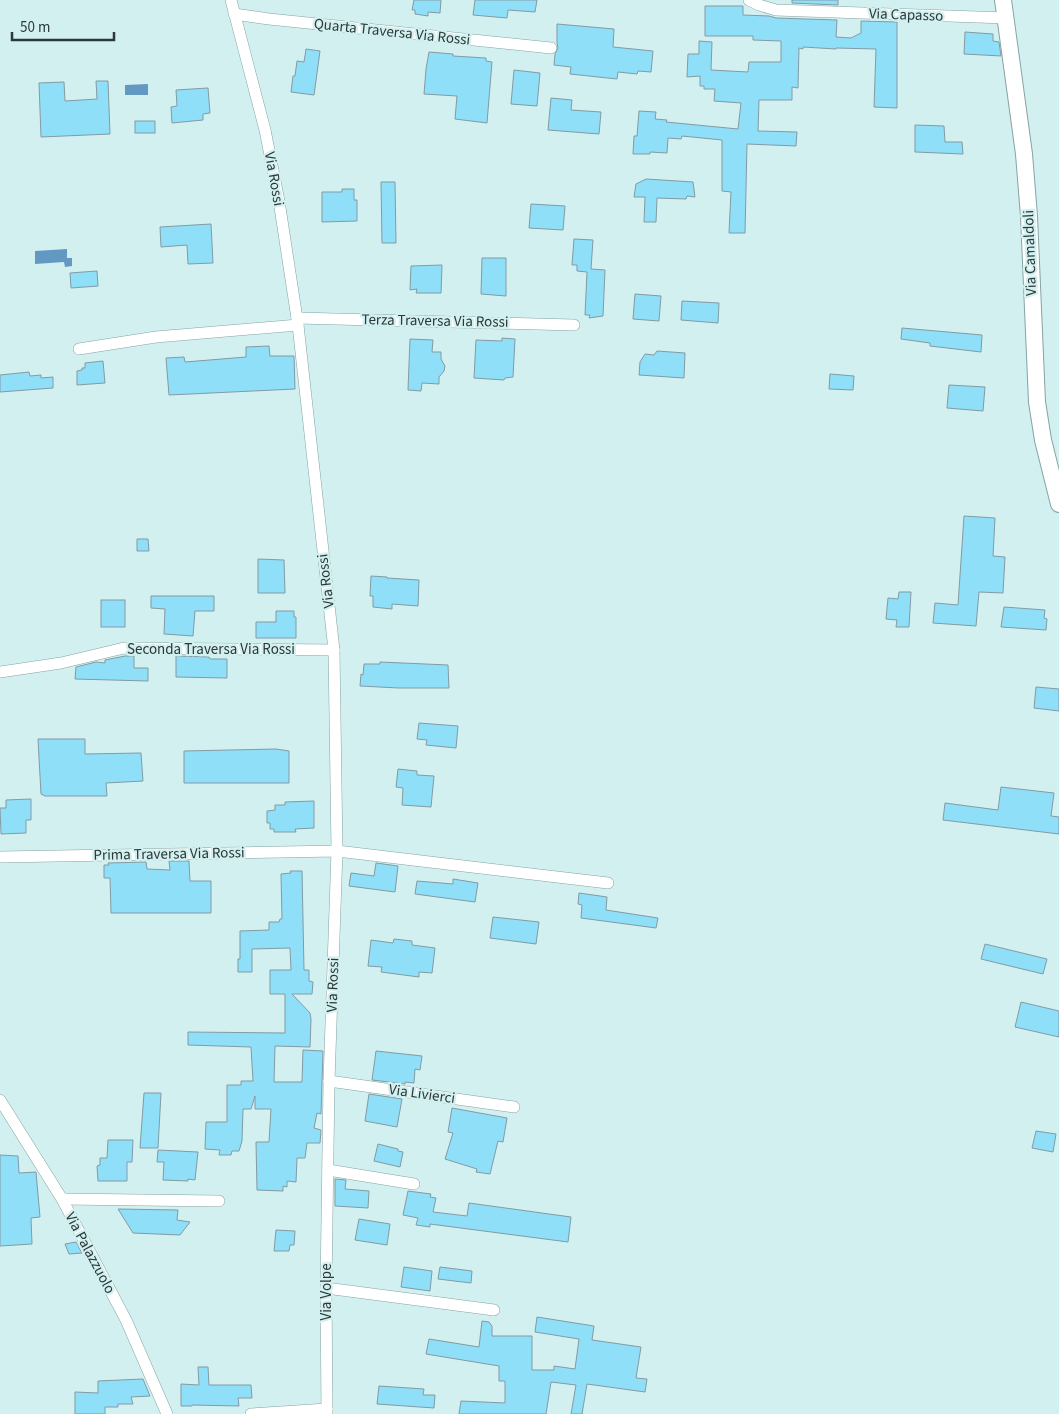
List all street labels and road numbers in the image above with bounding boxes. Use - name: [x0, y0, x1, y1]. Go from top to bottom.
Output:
- street label: Via Capasso: [868, 3, 944, 27]
- street label: Quarta Traversa Via Rossi: [313, 13, 471, 51]
- street label: Via Rossi: [259, 150, 289, 208]
- street label: Via Camaldoli: [1018, 210, 1042, 296]
- street label: Terza Traversa Via Rossi: [361, 309, 509, 333]
- street label: Via Rossi: [312, 553, 340, 609]
- street label: Seconda Traversa Via Rossi: [127, 639, 295, 660]
- street label: Prima Traversa Via Rossi: [93, 842, 245, 866]
- street label: Via Rossi: [322, 957, 344, 1013]
- street label: Via Livierci: [388, 1079, 456, 1109]
- street label: Via Palazzuolo: [60, 1209, 120, 1297]
- street label: Via Volpe: [316, 1263, 337, 1321]

